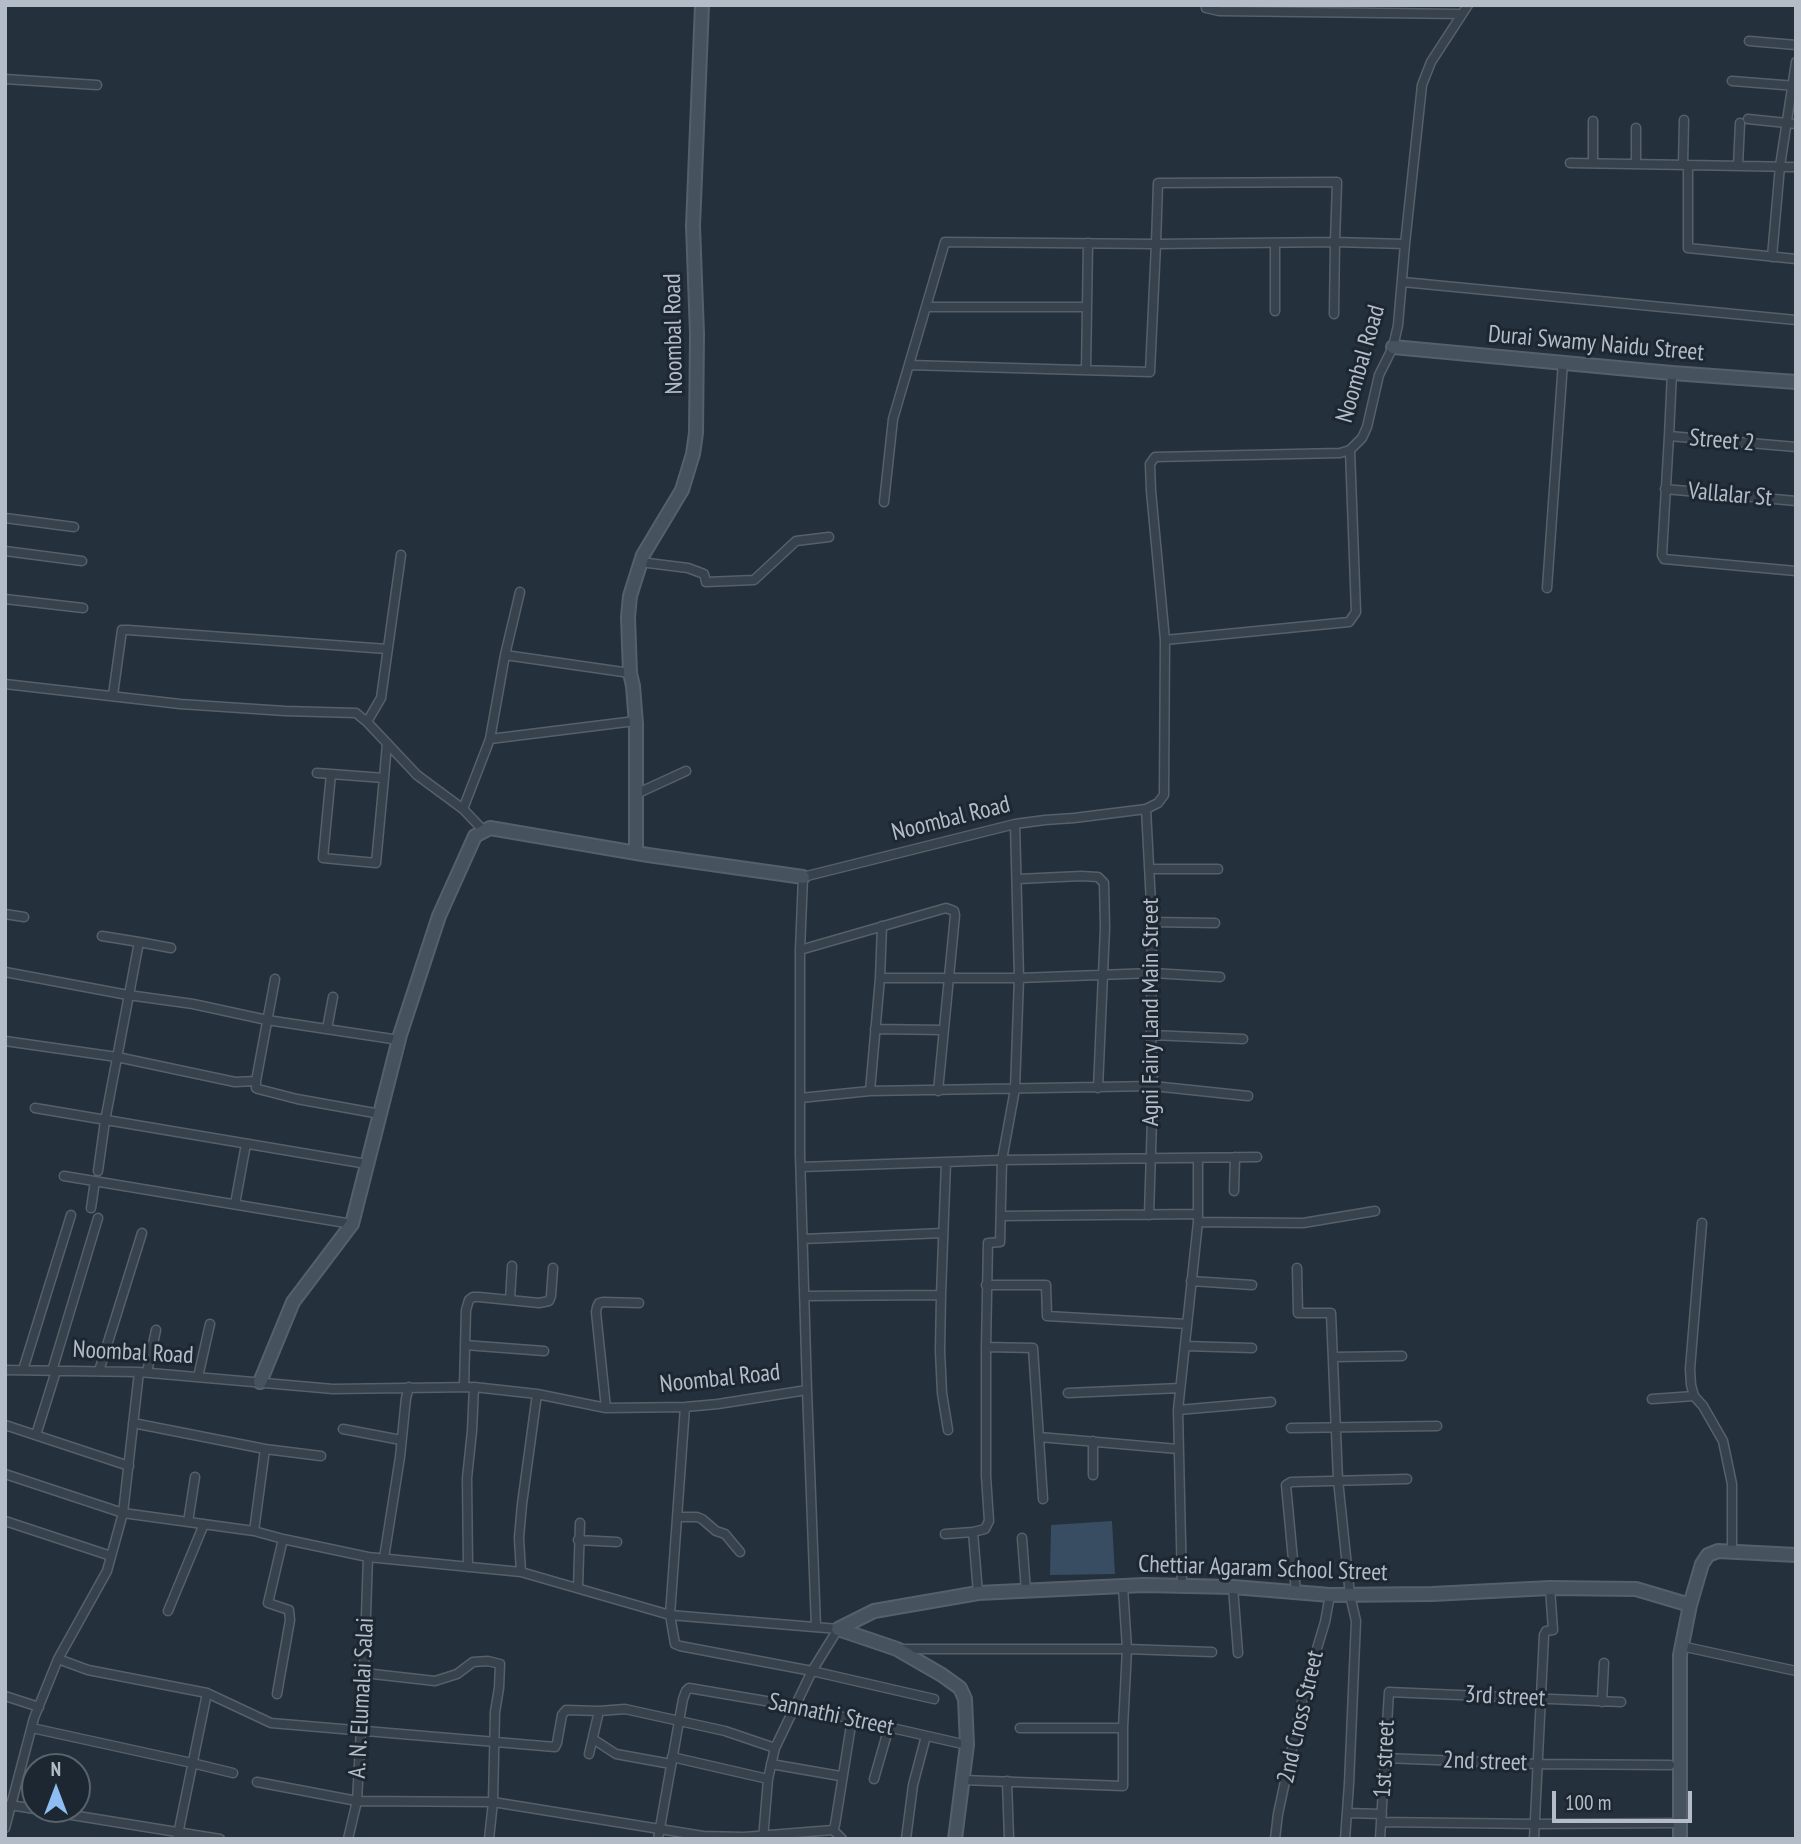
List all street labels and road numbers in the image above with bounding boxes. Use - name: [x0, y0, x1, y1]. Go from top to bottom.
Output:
- street label: Noombal Road: [659, 273, 689, 395]
- street label: Noombal Road: [1330, 302, 1392, 426]
- street label: Durai Swamy Naidu Street: [1487, 320, 1705, 368]
- street label: Street 2: [1688, 424, 1756, 458]
- street label: Vallalar St: [1687, 477, 1773, 513]
- street label: Noombal Road: [889, 790, 1013, 848]
- street label: Agni Fairy Land Main Street: [1137, 898, 1165, 1126]
- street label: Noombal Road: [72, 1335, 194, 1371]
- street label: Noombal Road: [658, 1358, 782, 1400]
- street label: Chettiar Agaram School Street: [1138, 1550, 1388, 1588]
- street label: A. N. Elumalai Salai: [343, 1617, 381, 1779]
- street label: 2nd Cross Street: [1272, 1648, 1330, 1786]
- street label: 3rd street: [1464, 1681, 1546, 1713]
- street label: Sannathi Street: [766, 1688, 896, 1742]
- street label: 1st street: [1369, 1719, 1401, 1799]
- street label: 2nd street: [1442, 1746, 1528, 1778]

